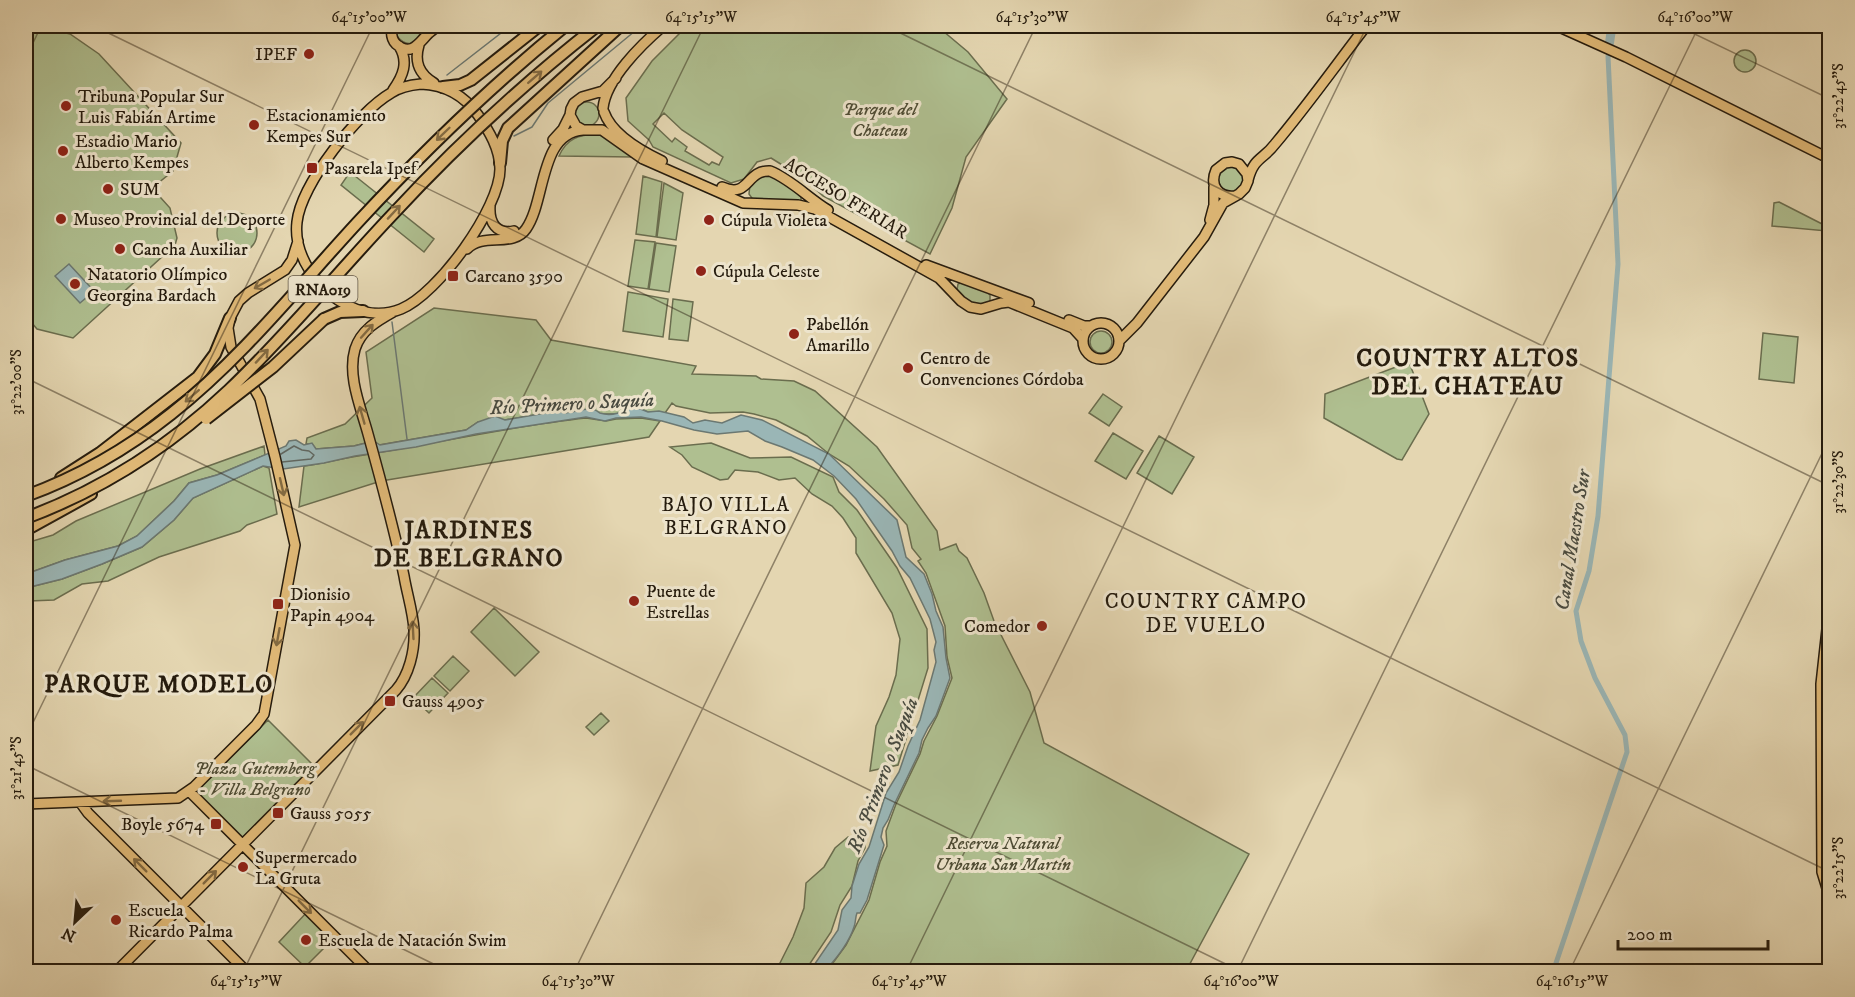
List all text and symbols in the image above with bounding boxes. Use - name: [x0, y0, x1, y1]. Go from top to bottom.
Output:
- text: 64°15'00"W: [331, 8, 407, 27]
- text: 64°15'15"W: [665, 8, 737, 27]
- text: 64°15'30"W: [996, 8, 1069, 27]
- text: 64°15'45"W: [1325, 8, 1401, 27]
- text: 64°16'00"W: [1657, 8, 1733, 27]
- place label: IPEF: [255, 44, 297, 66]
- marker: IPEF: [302, 47, 316, 61]
- text: 31°22'45"S: [1829, 63, 1848, 129]
- one-way arrow: [527, 70, 542, 84]
- place label: Tribuna Popular Sur Luis Fabián Artime: [78, 86, 224, 129]
- marker: Tribuna Popular Sur Luis Fabián Artime: [59, 99, 73, 113]
- park label: Parque del Chateau: [843, 99, 919, 142]
- place label: Estacionamiento Kempes Sur: [266, 105, 386, 148]
- marker: Estacionamiento Kempes Sur: [247, 118, 261, 132]
- one-way arrow: [436, 127, 451, 141]
- place label: Estadio Mario Alberto Kempes: [75, 131, 189, 174]
- marker: Estadio Mario Alberto Kempes: [56, 144, 70, 158]
- street label: ACCESO FERIAR: [780, 153, 911, 245]
- place label: Pasarela Ipef: [324, 158, 420, 180]
- marker: Pasarela Ipef: [305, 161, 319, 175]
- place label: SUM: [120, 179, 160, 201]
- marker: SUM: [101, 182, 115, 196]
- one-way arrow: [387, 205, 401, 220]
- place label: Museo Provincial del Deporte: [73, 209, 285, 231]
- place label: Cúpula Violeta: [721, 210, 827, 232]
- marker: Museo Provincial del Deporte: [54, 212, 68, 226]
- marker: Cúpula Violeta: [702, 213, 716, 227]
- place label: Cancha Auxiliar: [132, 239, 248, 261]
- marker: Cancha Auxiliar: [113, 242, 127, 256]
- place label: Cúpula Celeste: [713, 261, 820, 283]
- place label: Natatorio Olímpico Georgina Bardach: [87, 264, 227, 307]
- marker: Cúpula Celeste: [694, 264, 708, 278]
- place label: Carcano 3590: [465, 266, 563, 288]
- marker: Carcano 3590: [446, 269, 460, 283]
- road number: RNA019: [288, 276, 358, 302]
- marker: Natatorio Olímpico Georgina Bardach: [68, 277, 82, 291]
- one-way arrow: [254, 279, 271, 291]
- place label: Pabellón Amarillo: [806, 314, 870, 357]
- one-way arrow: [360, 324, 374, 339]
- marker: Pabellón Amarillo: [787, 327, 801, 341]
- district label: COUNTRY ALTOS DEL CHATEAU: [1356, 344, 1580, 402]
- place label: Centro de Convenciones Córdoba: [920, 348, 1084, 391]
- text: 31°22'00"S: [7, 349, 26, 415]
- one-way arrow: [255, 349, 269, 364]
- marker: Centro de Convenciones Córdoba: [901, 361, 915, 375]
- water label: Río Primero o Suquía: [488, 388, 655, 421]
- one-way arrow: [185, 389, 200, 403]
- one-way arrow: [356, 406, 368, 425]
- text: 31°22'30"S: [1829, 450, 1848, 514]
- water label: Canal Maestro Sur: [1550, 466, 1597, 612]
- one-way arrow: [277, 477, 288, 496]
- district label: BAJO VILLA BELGRANO: [661, 493, 791, 541]
- district label: JARDINES DE BELGRANO: [374, 516, 564, 574]
- place label: Puente de Estrellas: [646, 581, 715, 624]
- place label: Dionisio Papin 4904: [290, 584, 375, 627]
- district label: COUNTRY CAMPO DE VUELO: [1105, 589, 1307, 639]
- marker: Puente de Estrellas: [627, 594, 641, 608]
- marker: Dionisio Papin 4904: [271, 597, 285, 611]
- place label: Comedor: [964, 616, 1030, 638]
- marker: Comedor: [1035, 619, 1049, 633]
- one-way arrow: [407, 620, 418, 640]
- one-way arrow: [272, 627, 283, 646]
- district label: PARQUE MODELO: [44, 670, 274, 700]
- place label: Gauss 4905: [402, 691, 485, 713]
- marker: Gauss 4905: [383, 694, 397, 708]
- water label: Río Primero o Suquía: [842, 694, 925, 858]
- one-way arrow: [350, 721, 365, 736]
- text: 31°21'45"S: [7, 736, 26, 800]
- park label: Plaza Gutemberg - Villa Belgrano: [194, 758, 317, 801]
- one-way arrow: [102, 795, 122, 807]
- place label: Gauss 5055: [290, 803, 371, 825]
- marker: Gauss 5055: [271, 806, 285, 820]
- place label: Boyle 5674: [121, 814, 205, 836]
- marker: Boyle 5674: [209, 817, 223, 831]
- park label: Reserva Natural Urbana San Martín: [935, 833, 1071, 876]
- text: 31°22'15"S: [1829, 837, 1848, 899]
- place label: Supermercado La Gruta: [255, 847, 357, 890]
- one-way arrow: [132, 858, 147, 872]
- marker: Supermercado La Gruta: [236, 860, 250, 874]
- one-way arrow: [203, 870, 217, 885]
- north arrow: [45, 892, 105, 952]
- one-way arrow: [297, 899, 312, 914]
- place label: Escuela Ricardo Palma: [128, 900, 233, 943]
- marker: Escuela Ricardo Palma: [109, 913, 123, 927]
- scale bar: [1618, 913, 1768, 951]
- text: N: [59, 923, 79, 946]
- text: 200 m: [1627, 924, 1673, 946]
- place label: Escuela de Natación Swim: [318, 930, 507, 952]
- marker: Escuela de Natación Swim: [299, 933, 313, 947]
- text: 64°15'15"W: [210, 972, 282, 991]
- text: 64°15'30"W: [542, 972, 615, 991]
- text: 64°15'45"W: [871, 972, 947, 991]
- text: 64°16'00"W: [1203, 972, 1279, 991]
- text: 64°16'15"W: [1536, 972, 1608, 991]

